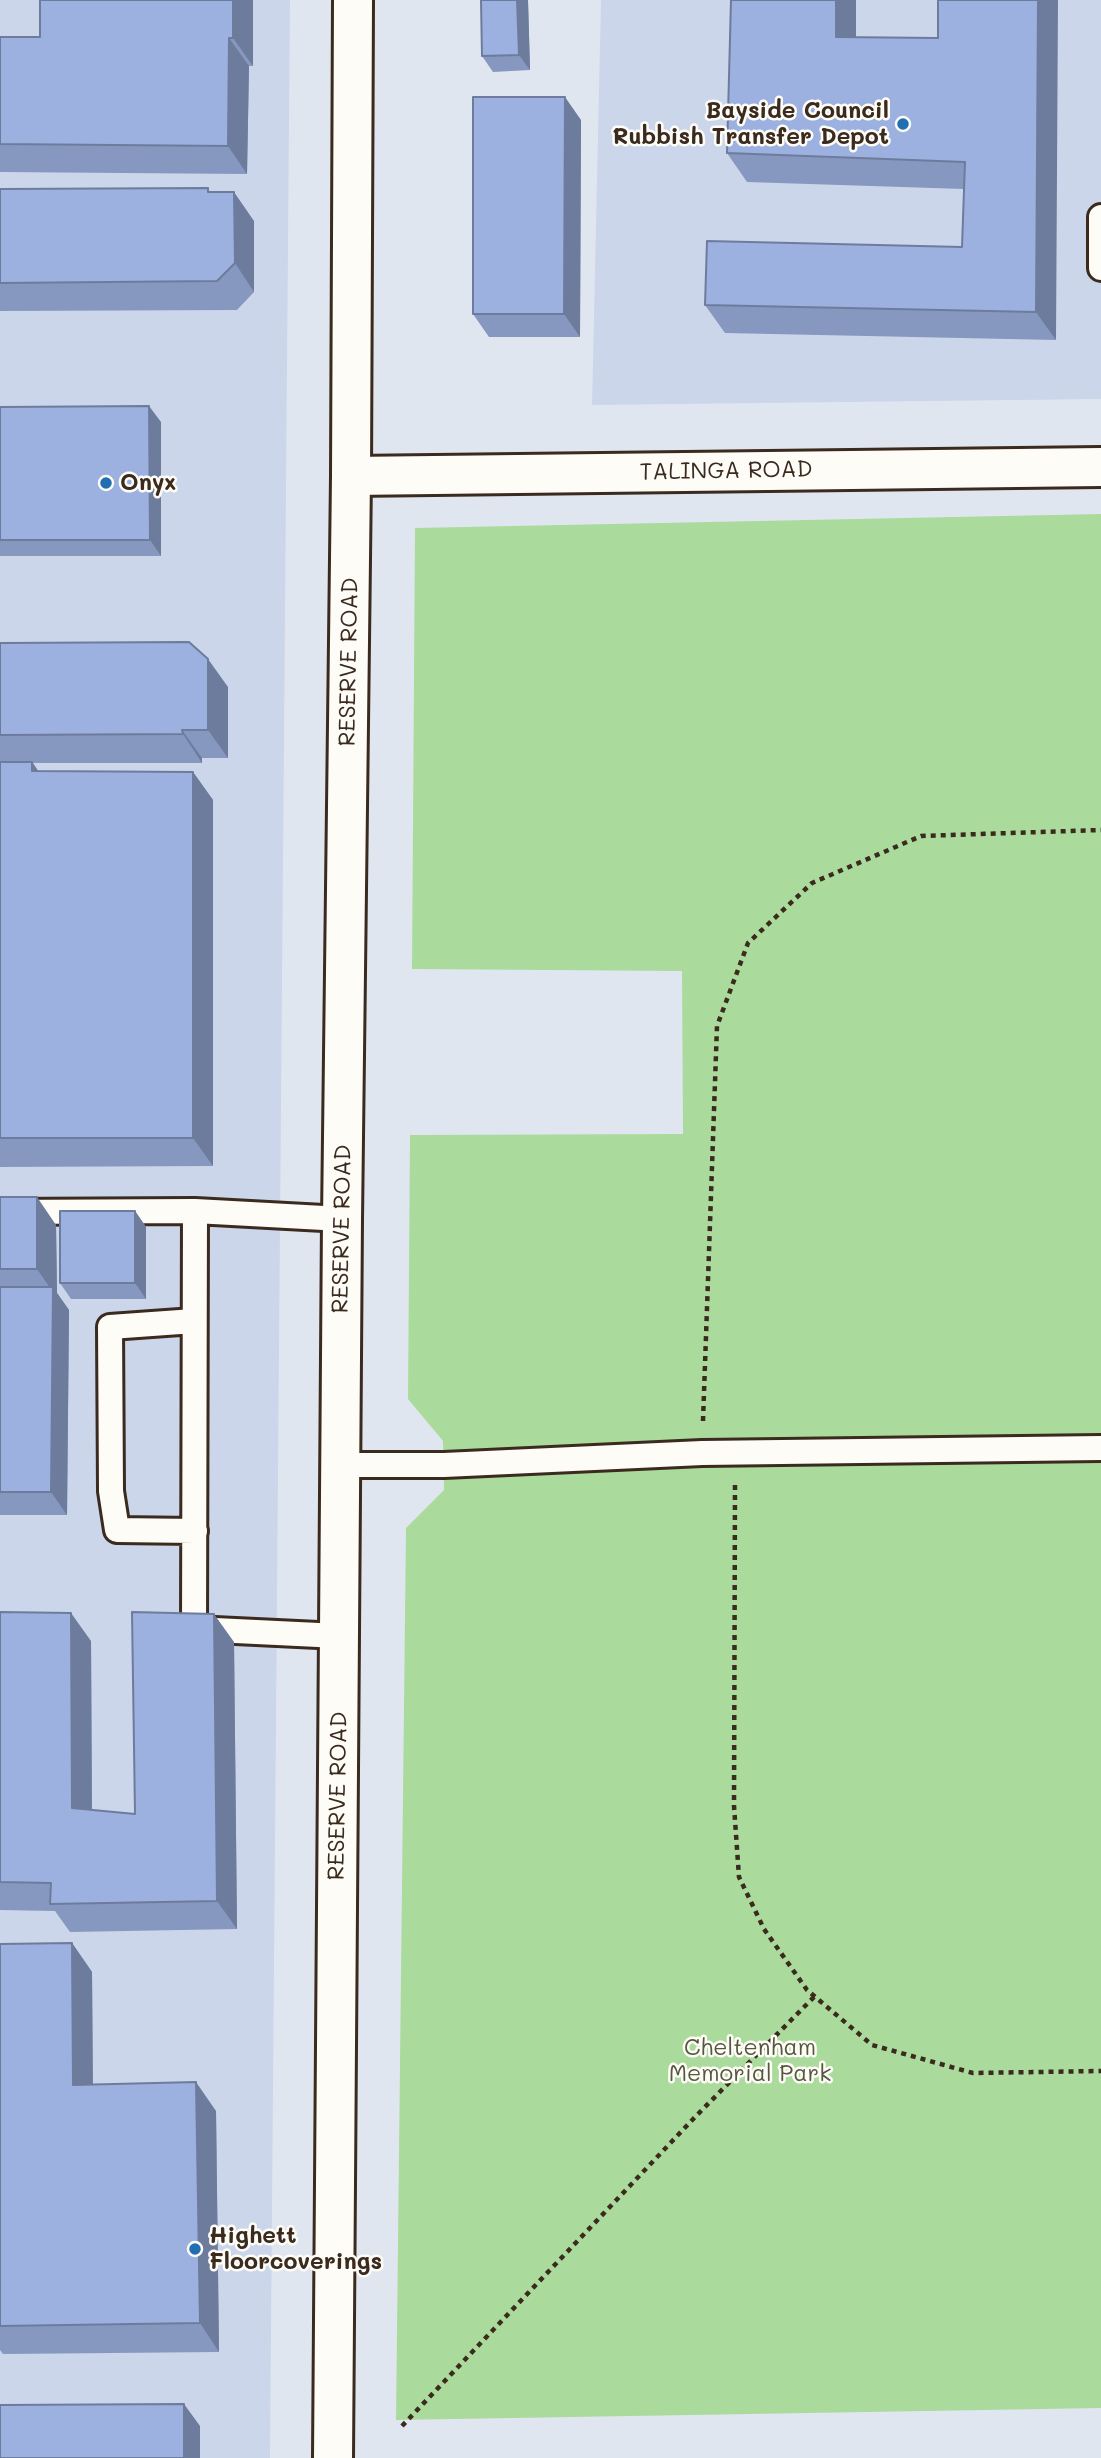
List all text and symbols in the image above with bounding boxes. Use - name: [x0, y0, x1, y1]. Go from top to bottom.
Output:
- place label: Bayside Council Rubbish Transfer Depot: [612, 97, 889, 151]
- marker: Bayside Council Rubbish Transfer Depot: [895, 116, 911, 132]
- street label: TALINGA ROAD: [639, 456, 813, 486]
- place label: Onyx: [120, 469, 176, 497]
- marker: Onyx: [98, 475, 114, 491]
- street label: RESERVE ROAD: [334, 577, 364, 747]
- street label: RESERVE ROAD: [327, 1144, 357, 1314]
- street label: RESERVE ROAD: [323, 1711, 353, 1881]
- park label: Cheltenham Memorial Park: [669, 2034, 831, 2088]
- place label: Highett Floorcoverings: [209, 2222, 382, 2276]
- marker: Highett Floorcoverings: [187, 2241, 203, 2257]

